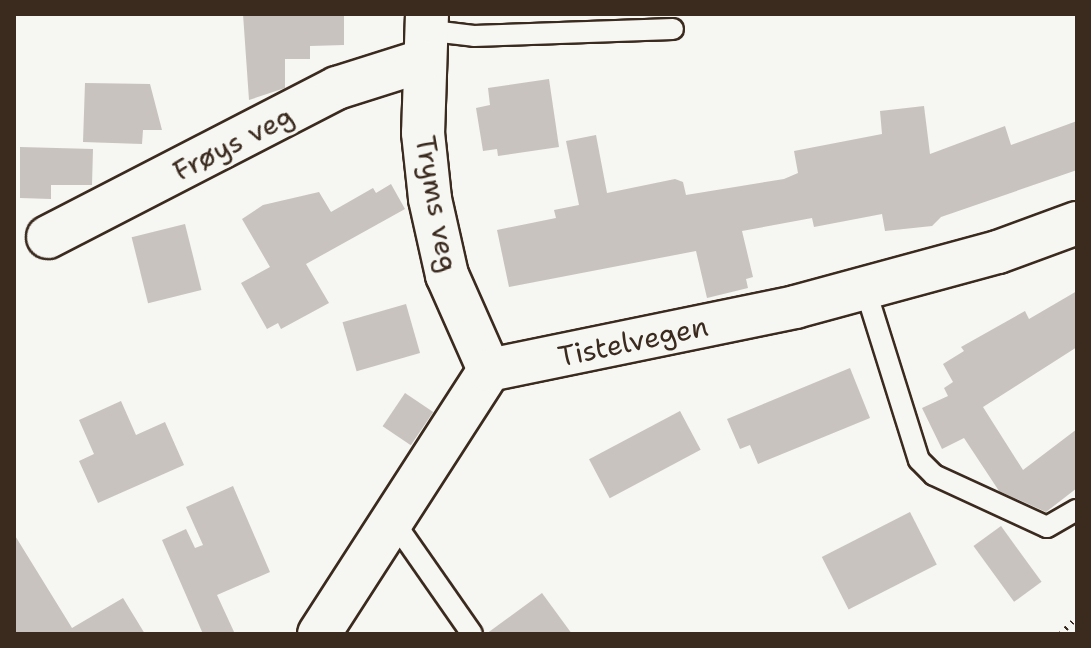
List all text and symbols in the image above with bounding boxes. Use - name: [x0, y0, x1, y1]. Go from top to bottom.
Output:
- street label: Frøys veg: [167, 98, 299, 188]
- street label: Tryms veg: [408, 133, 466, 275]
- street label: Tistelvegen: [555, 309, 711, 373]

